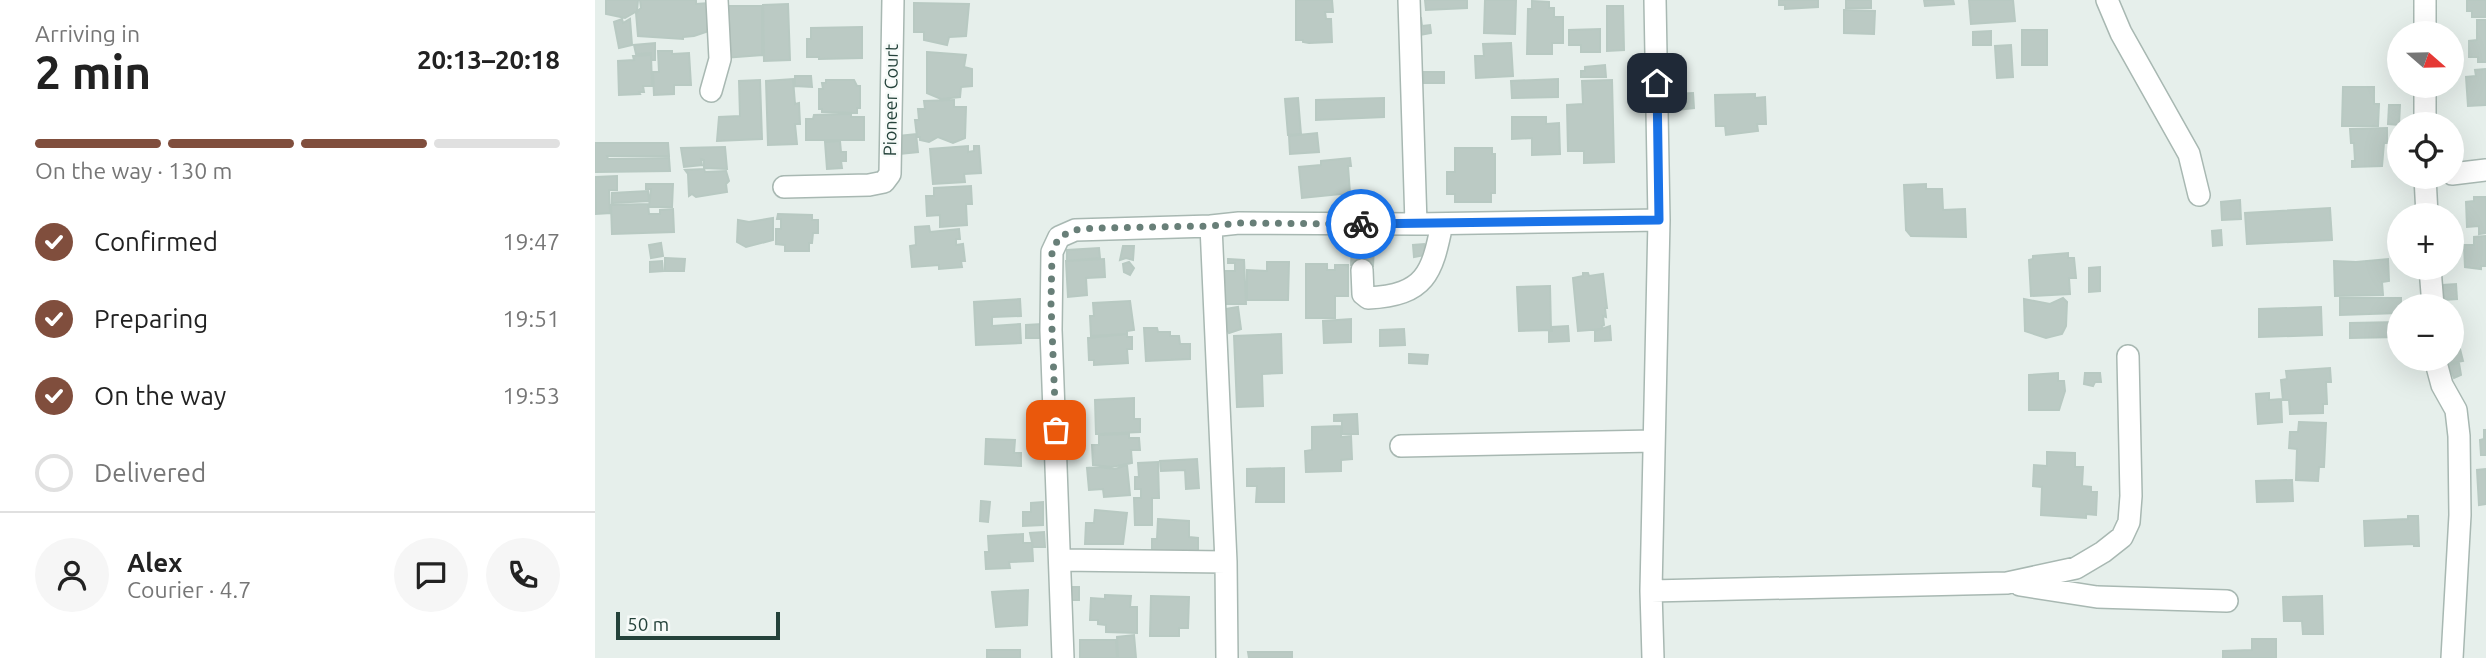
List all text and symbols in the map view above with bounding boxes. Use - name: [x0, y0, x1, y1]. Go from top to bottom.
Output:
- text: Arriving in: [35, 21, 140, 46]
- north arrow: [2387, 21, 2464, 98]
- map controls: [2387, 21, 2464, 371]
- street label: Pioneer Court: [879, 44, 901, 156]
- text: 20:13–20:18: [417, 45, 560, 74]
- text: 2 min: [35, 46, 151, 98]
- pin: [1627, 53, 1687, 113]
- icon: home: [1638, 64, 1676, 102]
- button: locate: [2387, 112, 2464, 189]
- text: On the way · 130 m: [35, 158, 232, 183]
- courier: [1326, 189, 1396, 259]
- button: +: [2387, 203, 2464, 280]
- icon: bike: [1342, 205, 1380, 243]
- icon: check: [35, 223, 73, 261]
- text: Confirmed: [94, 227, 218, 256]
- text: 19:47: [502, 229, 560, 254]
- button: −: [2387, 294, 2464, 371]
- icon: check: [35, 300, 73, 338]
- text: Preparing: [94, 304, 208, 333]
- text: 19:51: [502, 306, 560, 331]
- icon: check: [35, 377, 73, 415]
- text: On the way: [94, 381, 226, 410]
- text: 19:53: [502, 383, 560, 408]
- pin: [1026, 400, 1086, 460]
- icon: bag: [1037, 411, 1075, 449]
- text: Delivered: [94, 458, 206, 487]
- button: person: [35, 538, 109, 612]
- button: chat: [394, 538, 468, 612]
- button: phone: [486, 538, 560, 612]
- text: Alex: [127, 548, 182, 577]
- text: Courier · 4.7: [127, 577, 251, 602]
- scale bar: [616, 609, 781, 641]
- text: 50 m: [627, 613, 669, 635]

